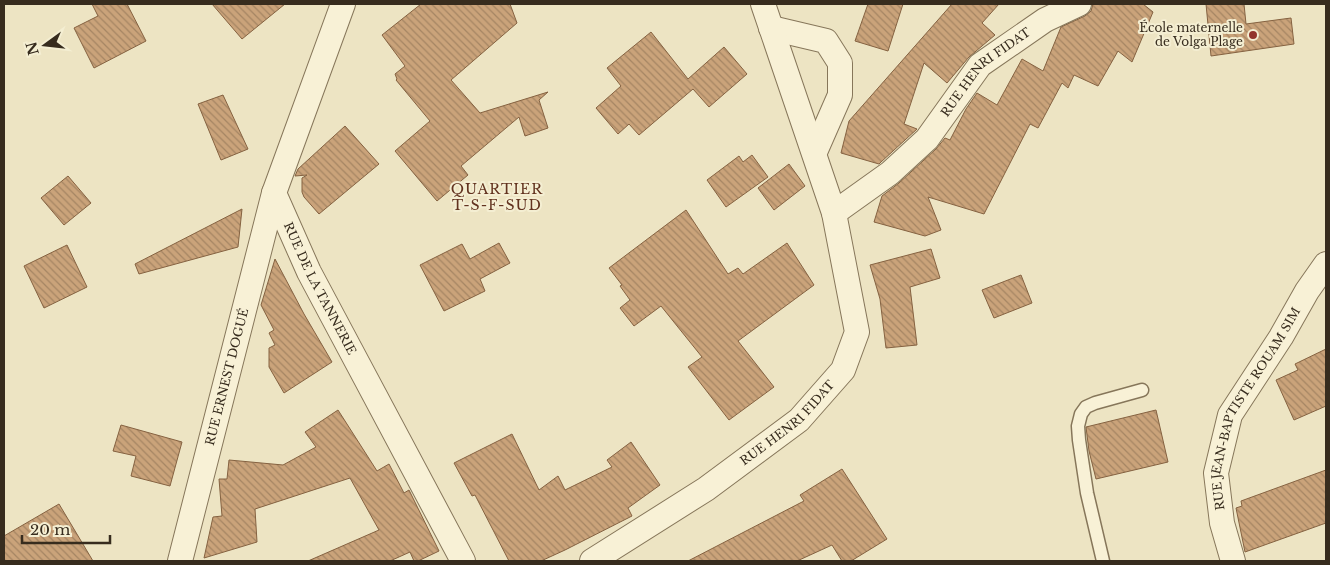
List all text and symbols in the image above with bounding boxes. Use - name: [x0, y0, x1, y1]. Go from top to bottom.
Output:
- place label: École maternelle de Volga Plage: [1139, 19, 1243, 49]
- north arrow: [20, 20, 70, 70]
- street label: RUE HENRI FIDAT: [937, 24, 1033, 119]
- marker: École maternelle de Volga Plage: [1247, 29, 1259, 41]
- text: N: [22, 40, 43, 57]
- district label: QUARTIER T-S-F-SUD: [451, 180, 543, 214]
- street label: RUE DE LA TANNERIE: [281, 220, 360, 357]
- street label: RUE JEAN-BAPTISTE ROUAM SIM: [1208, 304, 1303, 511]
- street label: RUE ERNEST DOGUÉ: [202, 306, 251, 447]
- street label: RUE HENRI FIDAT: [737, 377, 838, 468]
- scale bar: [22, 512, 110, 544]
- text: 20 m: [30, 520, 70, 539]

